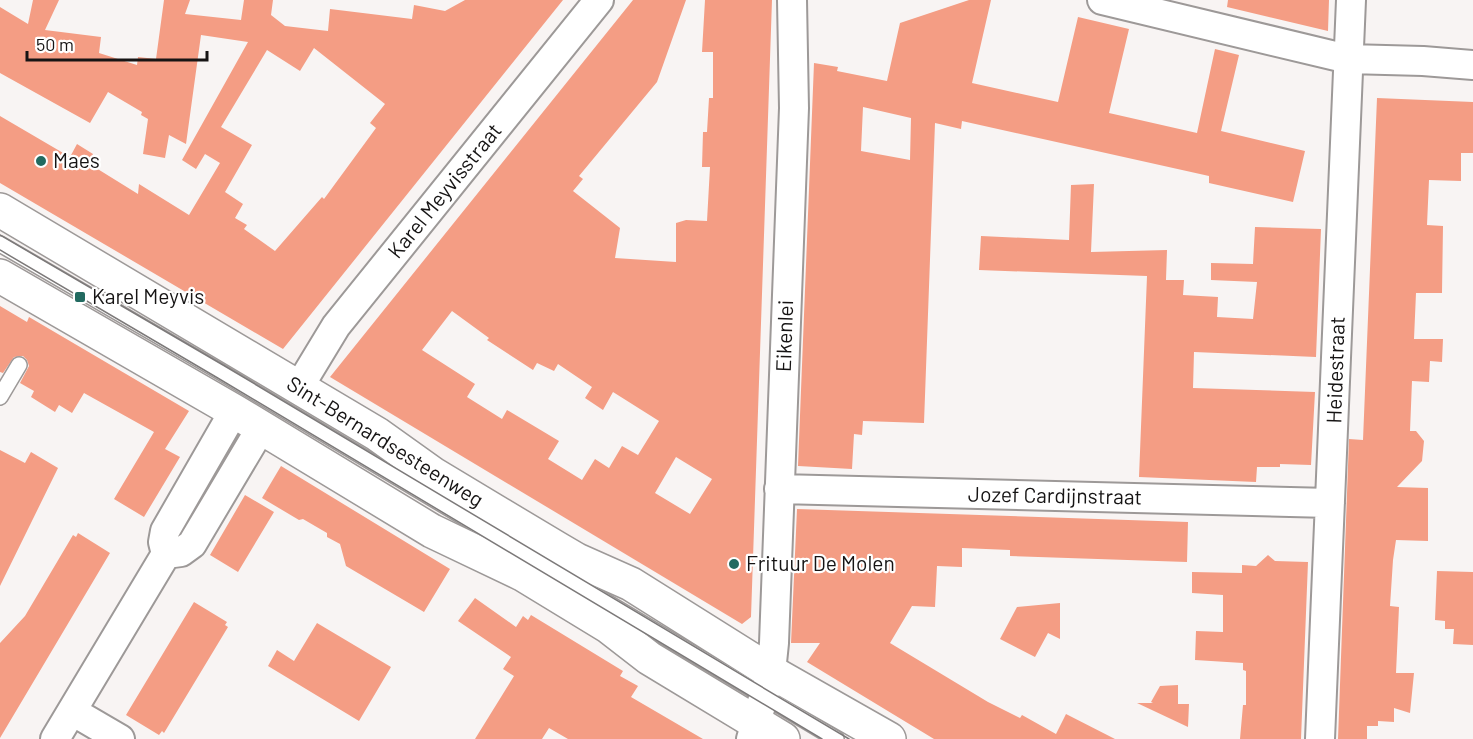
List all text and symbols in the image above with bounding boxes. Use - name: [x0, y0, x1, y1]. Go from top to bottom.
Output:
- scale bar: [27, 24, 207, 62]
- text: 50 m: [36, 33, 74, 55]
- street label: Karel Meyvisstraat: [382, 118, 506, 263]
- place label: Maes: [53, 147, 100, 172]
- marker: Maes: [34, 154, 48, 168]
- place label: Karel Meyvis: [92, 283, 204, 308]
- marker: Karel Meyvis: [73, 290, 87, 304]
- street label: Eikenlei: [770, 299, 797, 372]
- street label: Heidestraat: [1320, 316, 1349, 424]
- street label: Sint-Bernardsesteenweg: [283, 370, 489, 511]
- street label: Jozef Cardijnstraat: [968, 480, 1142, 509]
- place label: Frituur De Molen: [746, 550, 895, 575]
- marker: Frituur De Molen: [727, 557, 741, 571]

